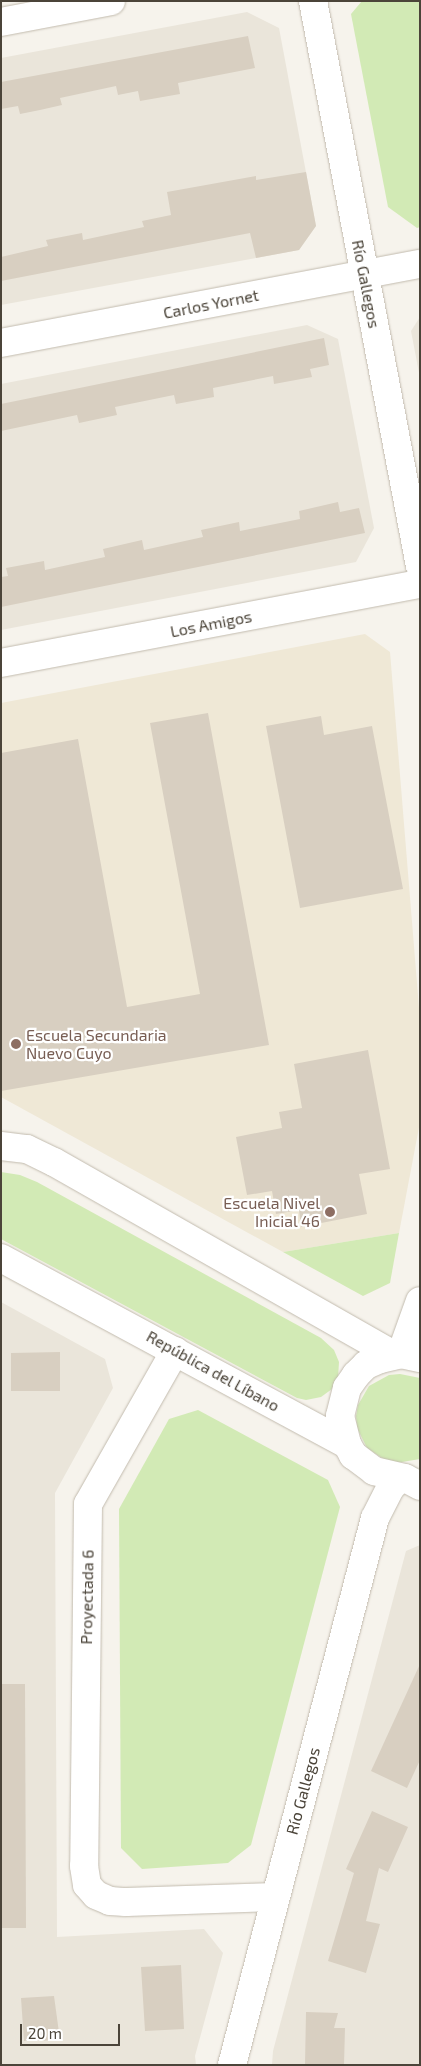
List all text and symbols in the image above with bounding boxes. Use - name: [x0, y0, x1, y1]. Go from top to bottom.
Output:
- street label: Río Gallegos: [348, 238, 384, 330]
- street label: Carlos Yornet: [161, 285, 261, 323]
- street label: Los Amigos: [168, 607, 254, 641]
- place label: Escuela Secundaria Nuevo Cuyo: [26, 1025, 167, 1063]
- marker: Escuela Secundaria Nuevo Cuyo: [10, 1038, 22, 1050]
- place label: Escuela Nivel Inicial 46: [223, 1193, 320, 1231]
- marker: Escuela Nivel Inicial 46: [324, 1206, 336, 1218]
- street label: República del Líbano: [143, 1326, 283, 1416]
- street label: Proyectada 6: [77, 1549, 97, 1645]
- street label: Río Gallegos: [282, 1745, 324, 1837]
- scale bar: [22, 2014, 122, 2046]
- text: 20 m: [28, 2024, 62, 2042]

